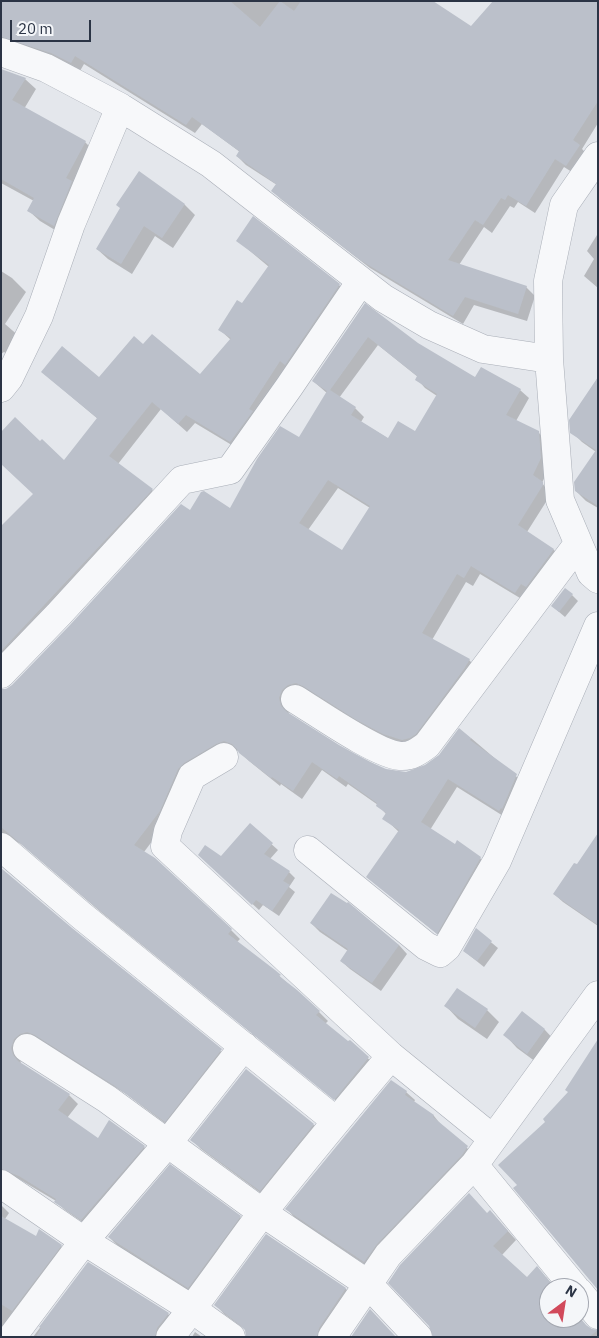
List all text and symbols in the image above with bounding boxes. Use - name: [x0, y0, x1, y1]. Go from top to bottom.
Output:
- scale bar: [12, 10, 94, 42]
- text: 20 m: [18, 19, 53, 38]
- north arrow: [539, 1278, 589, 1328]
- text: N: [562, 1281, 580, 1301]

